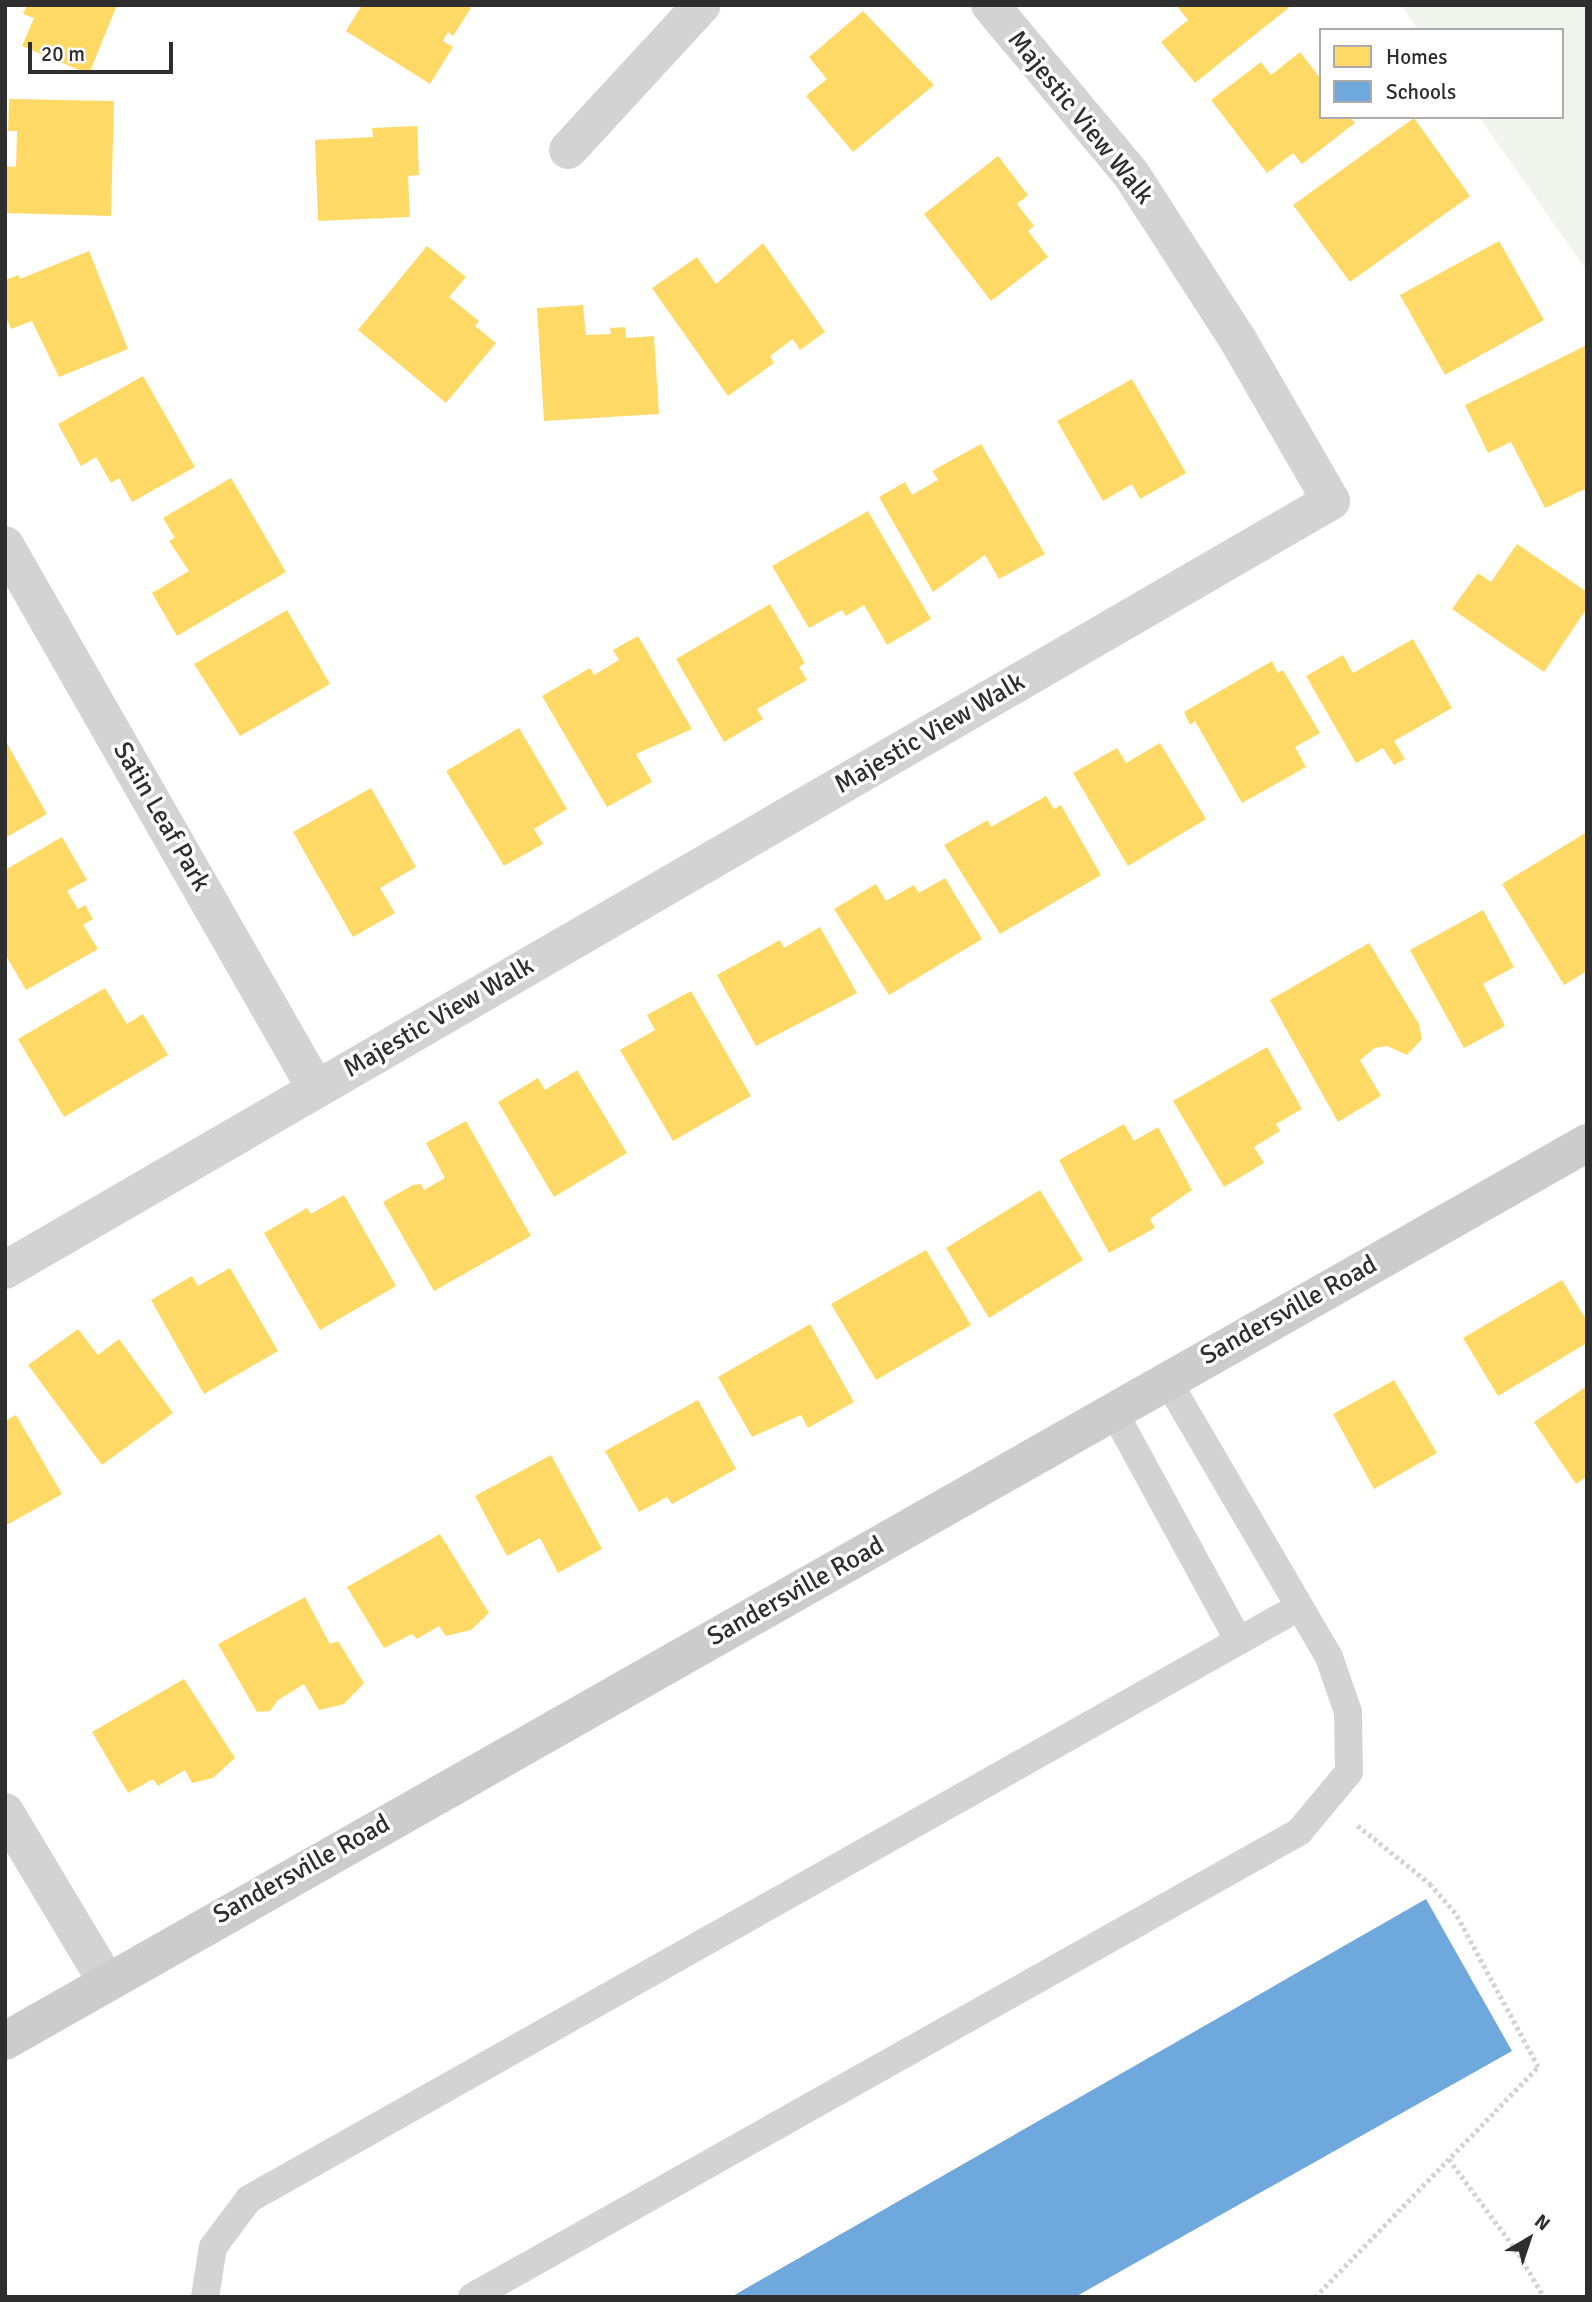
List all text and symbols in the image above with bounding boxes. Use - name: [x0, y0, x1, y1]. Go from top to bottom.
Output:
- street label: Majestic View Walk: [1000, 25, 1160, 211]
- scale bar: [32, 28, 177, 72]
- legend: [1319, 28, 1564, 119]
- text: 20 m: [41, 41, 85, 67]
- text: Homes: [1386, 44, 1448, 70]
- text: Schools: [1386, 79, 1456, 105]
- street label: Majestic View Walk: [829, 667, 1031, 801]
- street label: Satin Leaf Park: [106, 737, 216, 897]
- street label: Majestic View Walk: [338, 951, 540, 1085]
- street label: Sandersville Road: [1195, 1250, 1383, 1372]
- street label: Sandersville Road: [702, 1531, 890, 1653]
- street label: Sandersville Road: [208, 1809, 396, 1931]
- north arrow: [1494, 2204, 1564, 2274]
- text: N: [1530, 2209, 1555, 2236]

